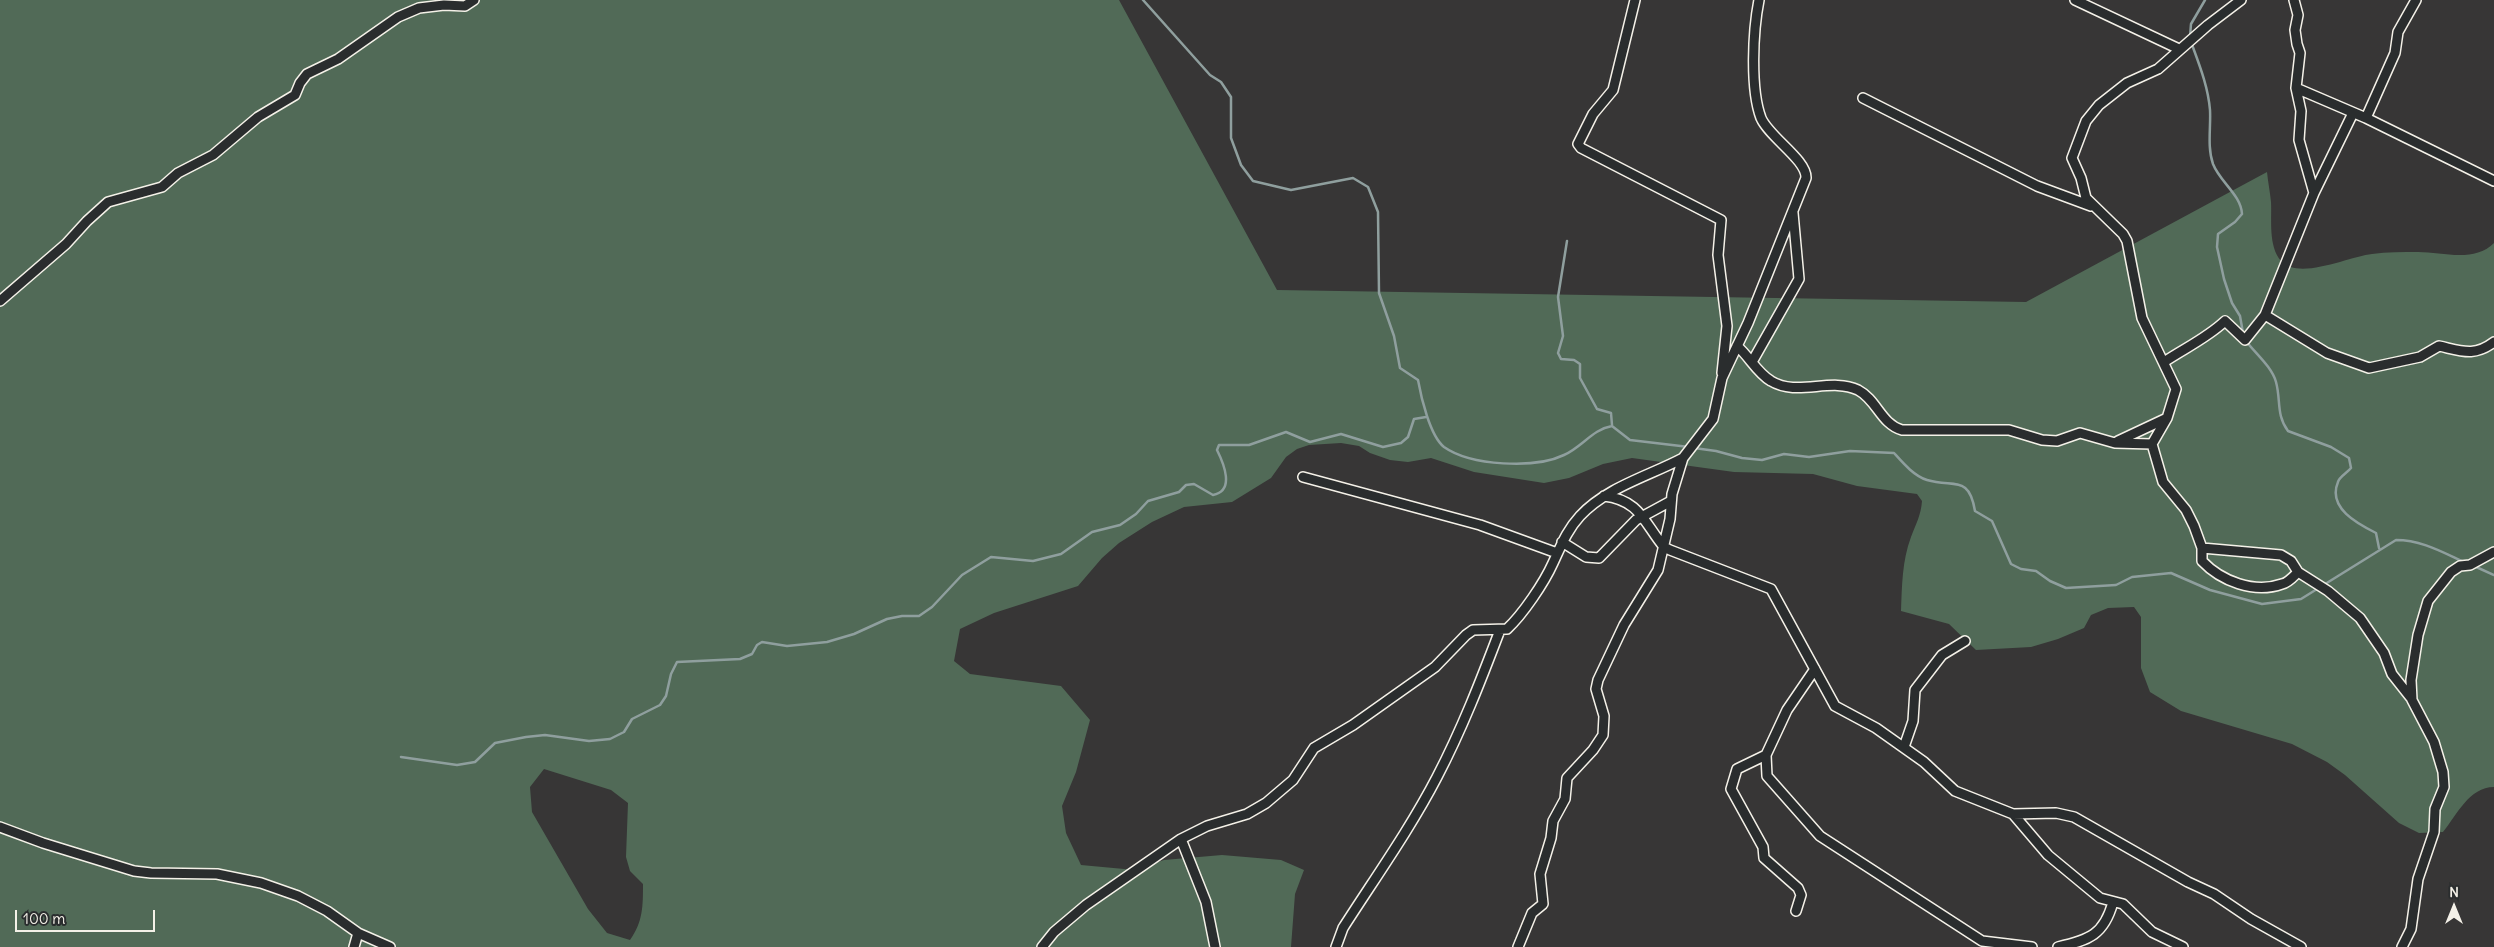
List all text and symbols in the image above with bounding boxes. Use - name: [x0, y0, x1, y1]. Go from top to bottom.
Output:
- north arrow: [2429, 882, 2479, 932]
- text: N: [2449, 883, 2459, 901]
- scale bar: [18, 900, 158, 932]
- text: 100 m: [23, 909, 65, 928]

